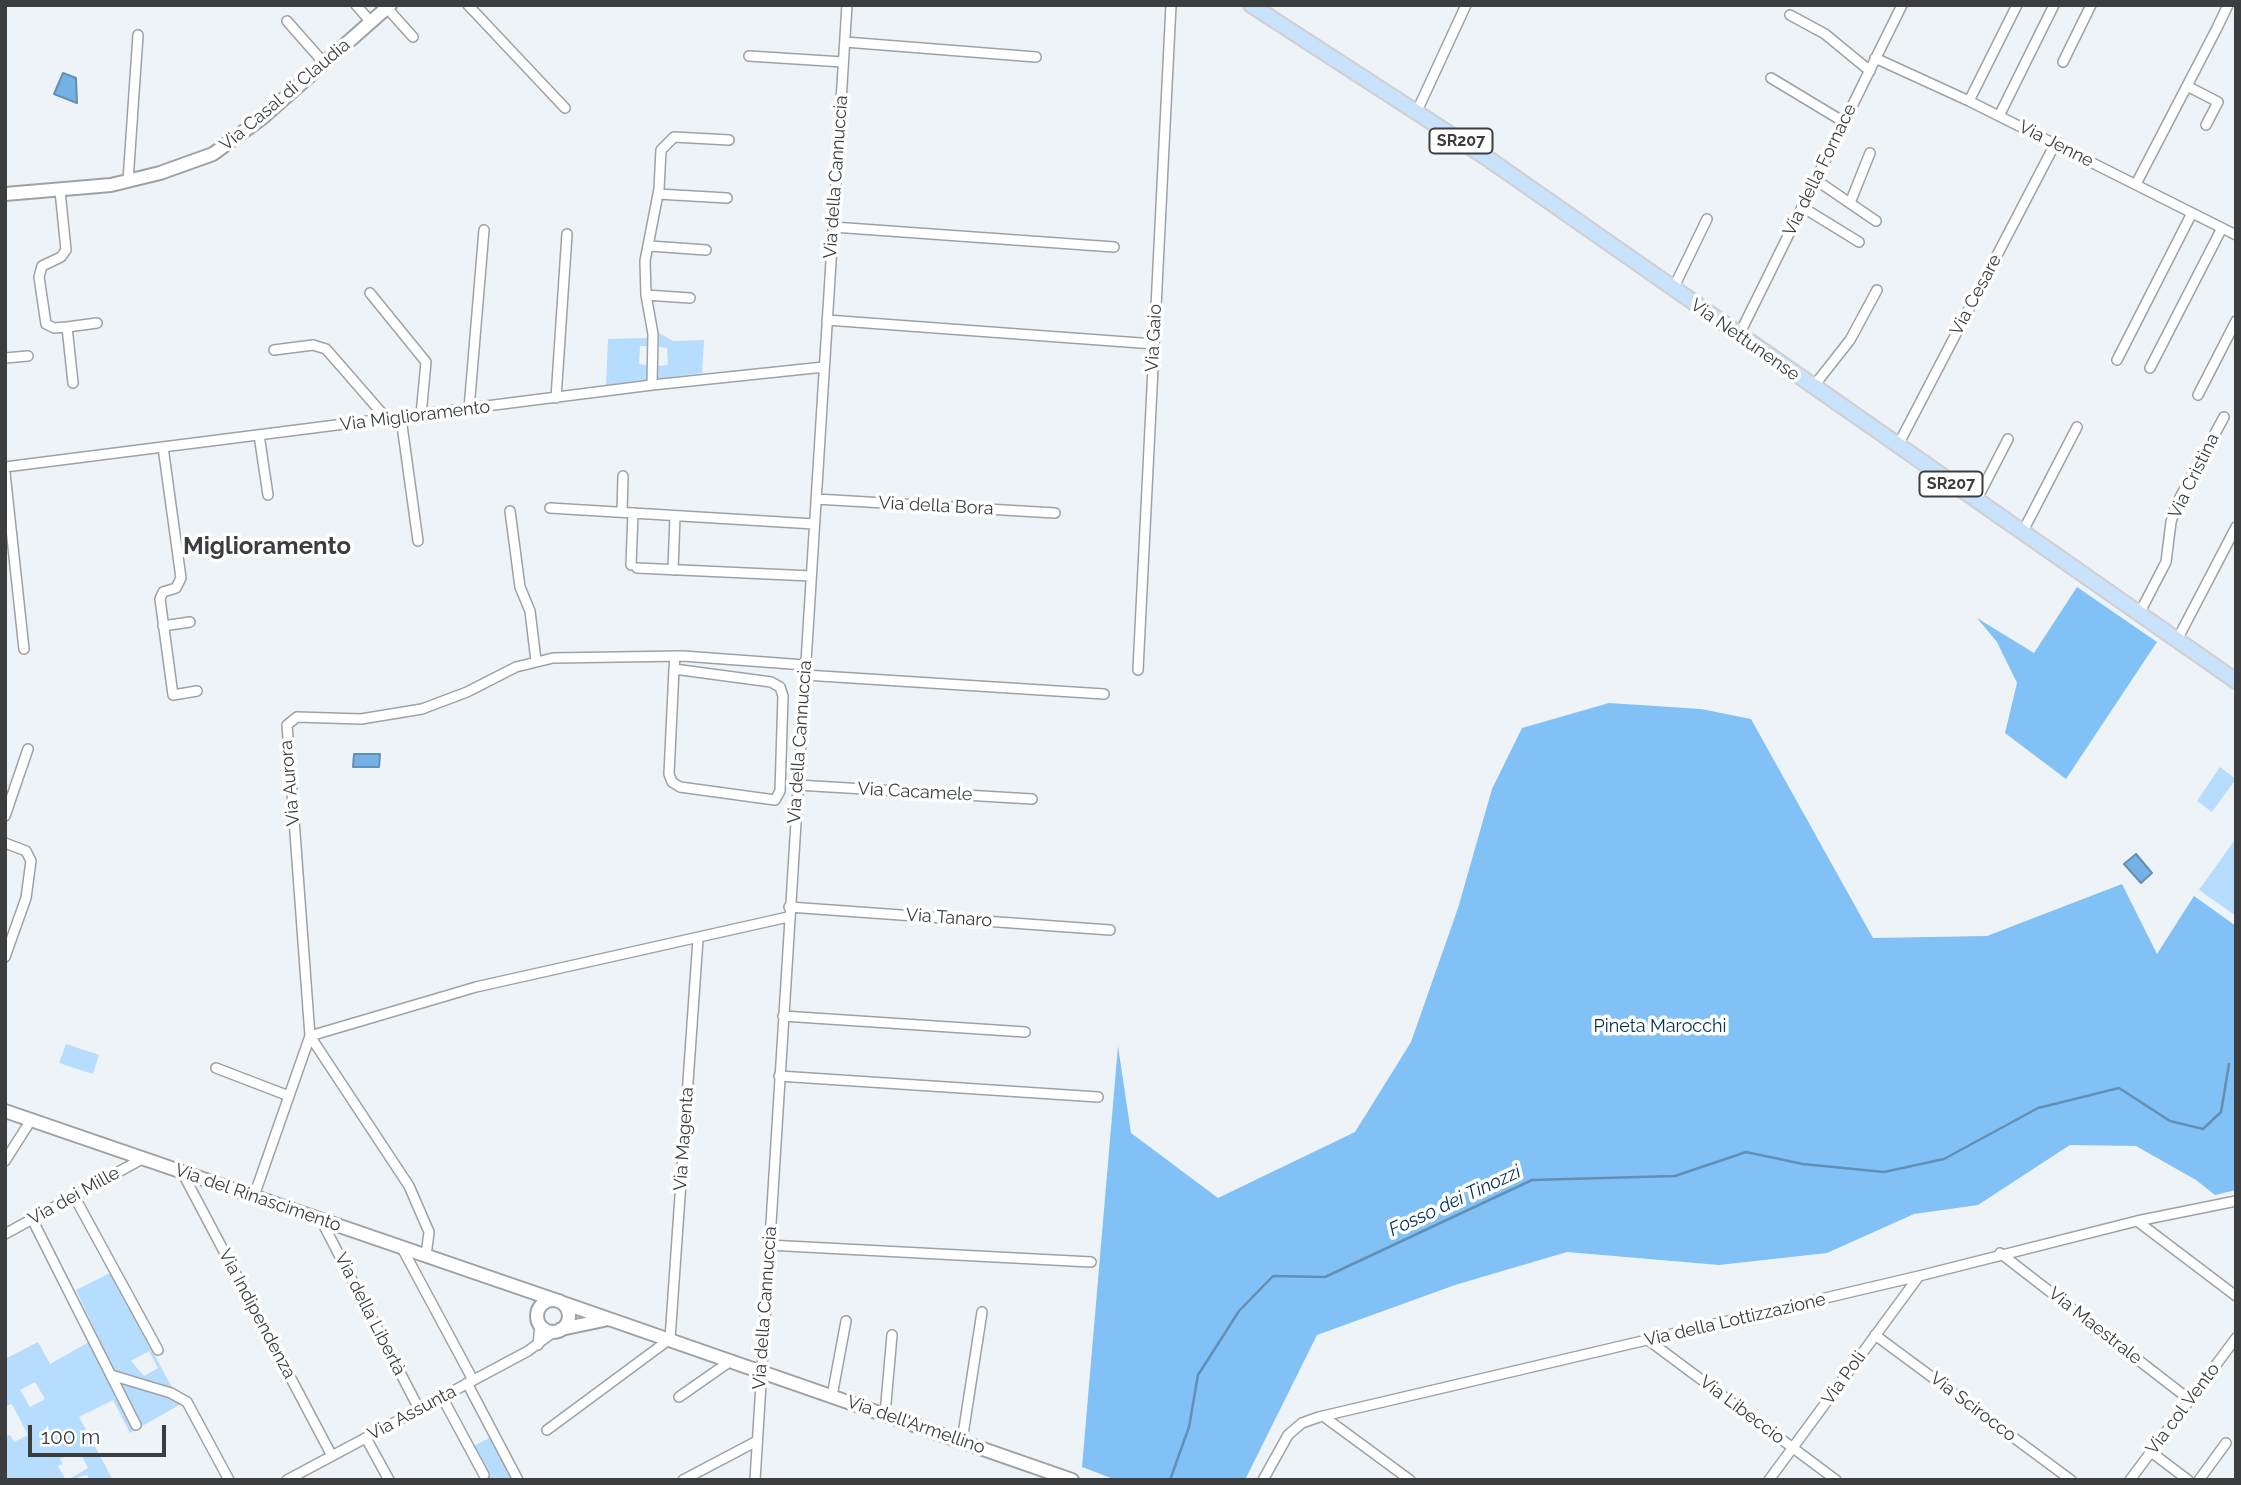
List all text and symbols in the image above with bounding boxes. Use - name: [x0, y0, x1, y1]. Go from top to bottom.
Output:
- street label: Via Casal di Claudia: [216, 34, 354, 156]
- street label: Via della Cannuccia: [820, 95, 852, 259]
- street label: Via della Fornace: [1779, 100, 1861, 240]
- street label: Via Jenne: [2015, 116, 2097, 172]
- road number: SR207: [1430, 128, 1492, 154]
- street label: Via Cesare: [1946, 251, 2006, 339]
- street label: Via Nettunense: [1686, 294, 1804, 386]
- street label: Via Gaio: [1141, 304, 1167, 372]
- street label: Via Miglioramento: [339, 396, 491, 436]
- street label: Via Cristina: [2164, 430, 2224, 522]
- road number: SR207: [1920, 471, 1982, 496]
- street label: Via della Bora: [878, 492, 994, 520]
- district label: Miglioramento: [183, 533, 351, 561]
- street label: Via della Cannuccia: [784, 660, 816, 824]
- street label: Via Aurora: [275, 739, 305, 827]
- street label: Via Cacamele: [857, 778, 973, 806]
- street label: Via Tanaro: [905, 904, 993, 932]
- park label: Pineta Marocchi: [1594, 1016, 1726, 1038]
- street label: Via Magenta: [670, 1086, 698, 1192]
- street label: Via del Rinascimento: [172, 1159, 344, 1237]
- water label: Fosso dei Tinozzi: [1385, 1160, 1525, 1242]
- street label: Via dei Mille: [25, 1162, 123, 1230]
- street label: Via della Cannuccia: [749, 1226, 781, 1390]
- street label: Via Indipendenza: [214, 1245, 300, 1383]
- street label: Via della Libertà: [330, 1249, 410, 1379]
- street label: Via Maestrale: [2044, 1283, 2146, 1369]
- street label: Via della Lottizzazione: [1642, 1289, 1828, 1351]
- street label: Via Poli: [1817, 1347, 1871, 1409]
- street label: Via col Vento: [2142, 1359, 2224, 1459]
- street label: Via Scirocco: [1926, 1368, 2020, 1446]
- street label: Via Libeccio: [1695, 1371, 1789, 1449]
- street label: Via Assunta: [364, 1381, 460, 1445]
- street label: Via dell'Armellino: [844, 1391, 988, 1459]
- scale bar: [32, 1412, 170, 1456]
- text: 100 m: [41, 1424, 100, 1449]

